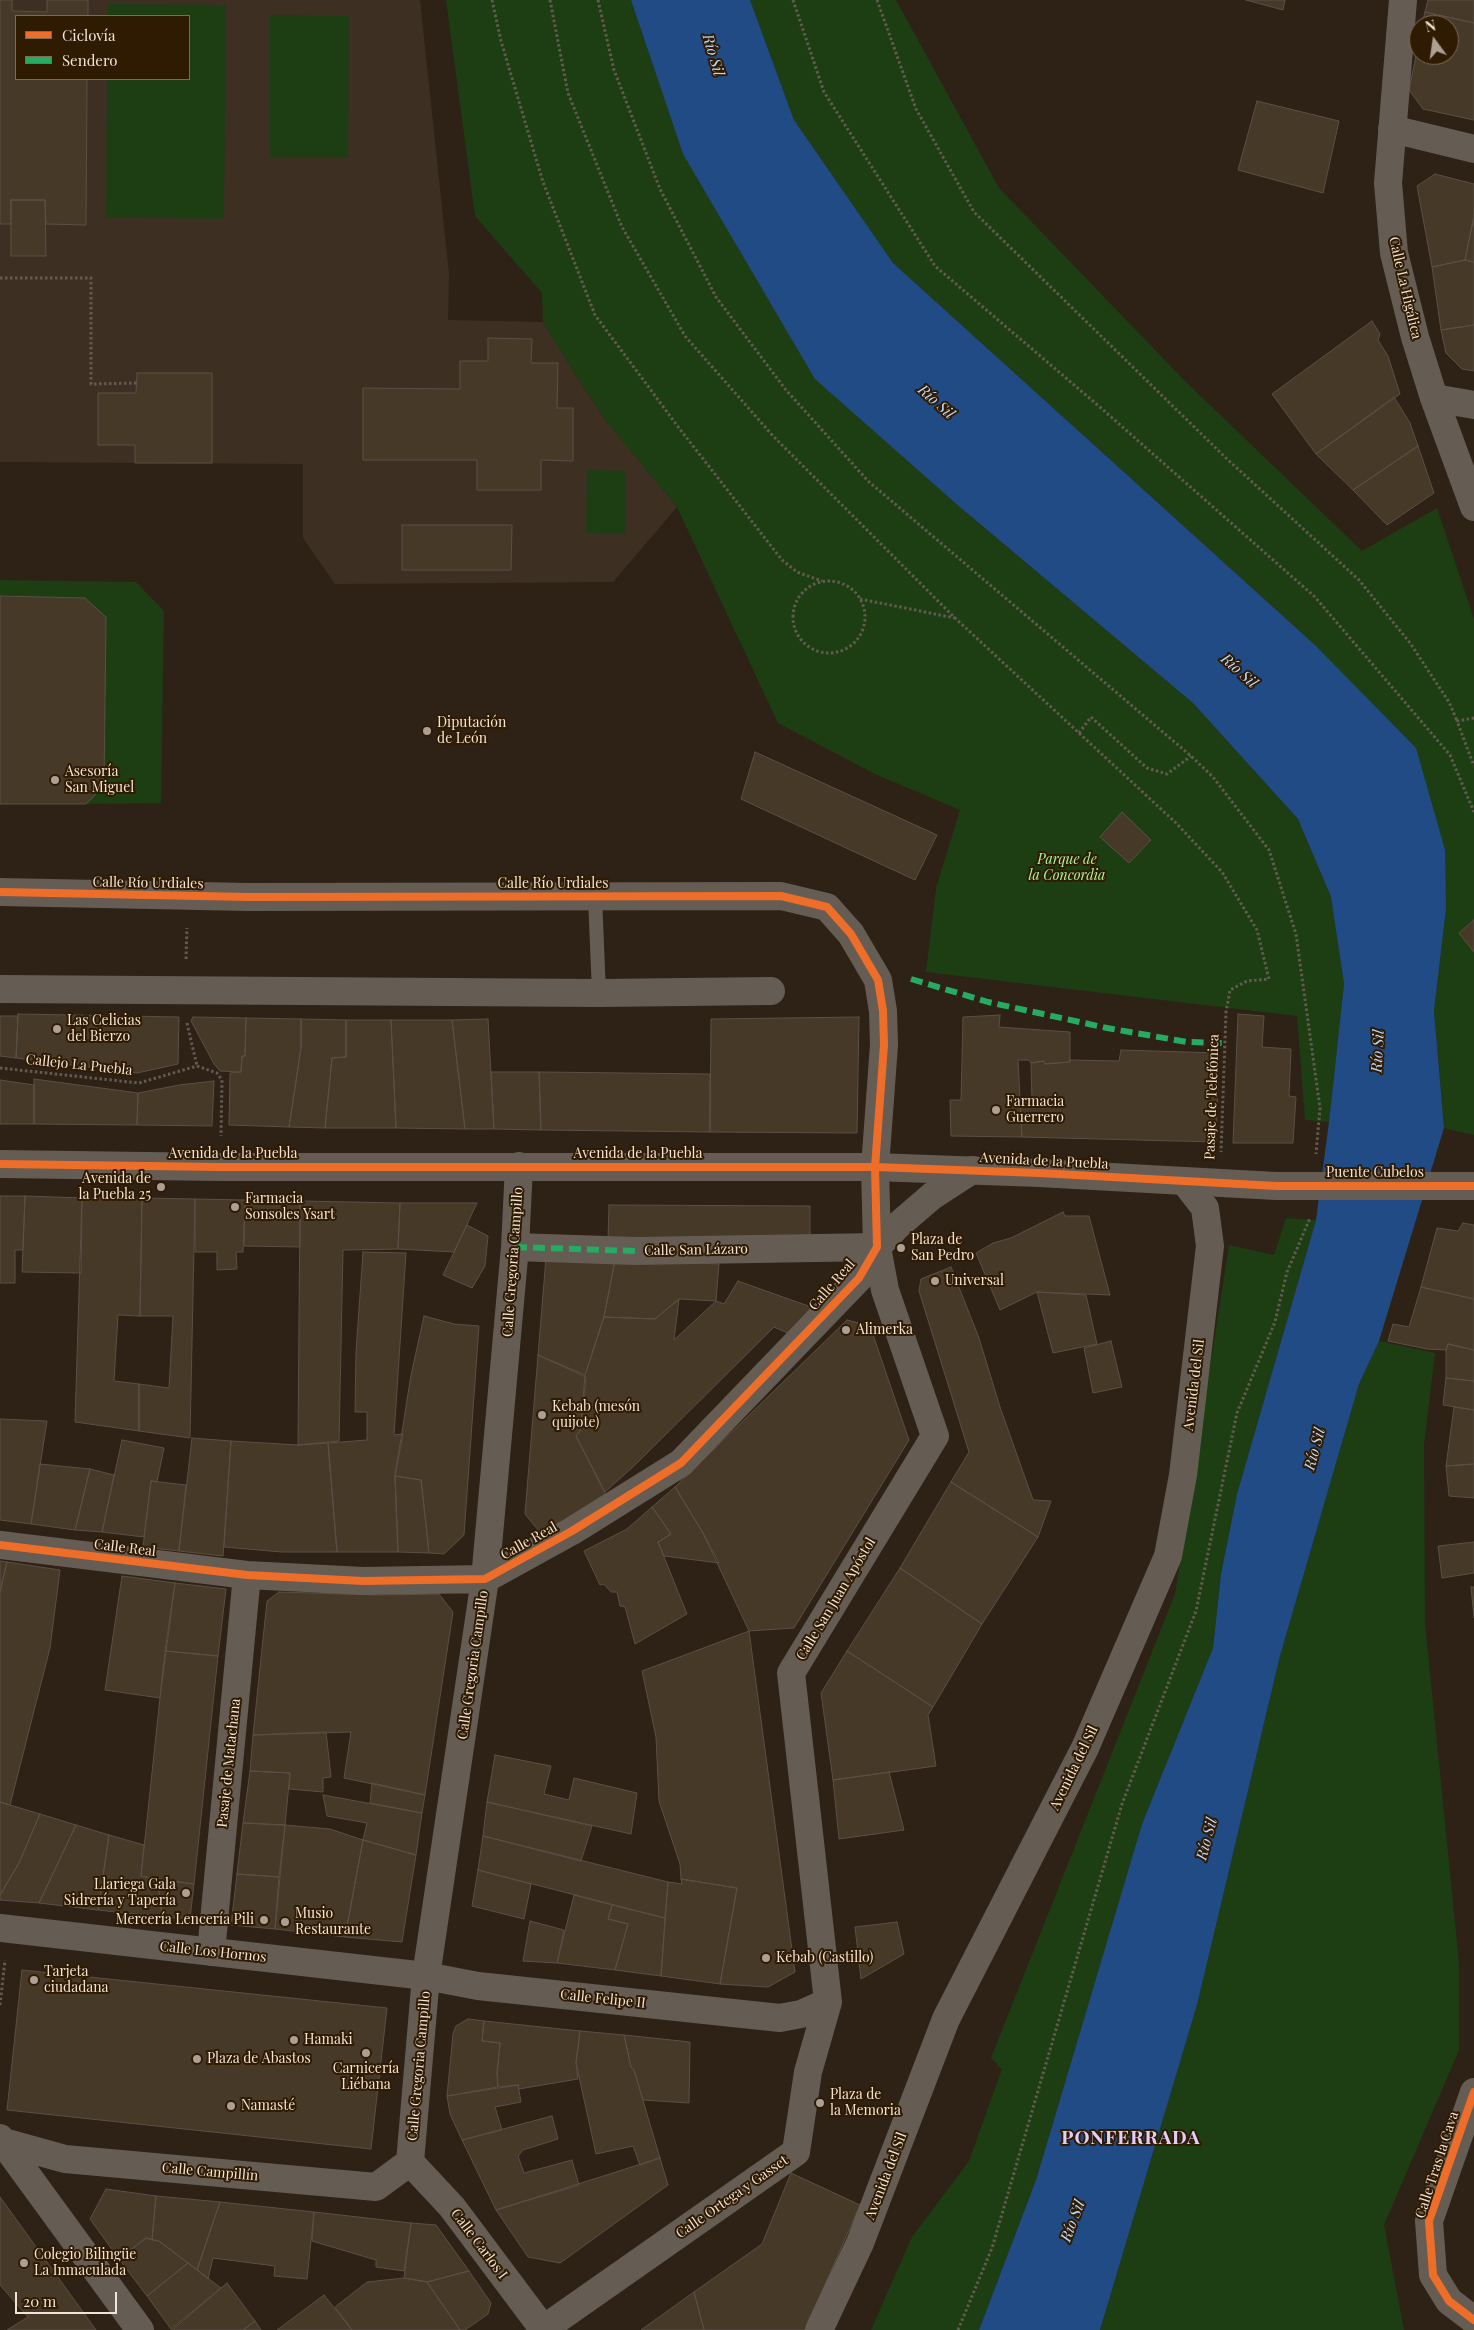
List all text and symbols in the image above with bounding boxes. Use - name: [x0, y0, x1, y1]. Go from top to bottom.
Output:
- legend: [15, 15, 190, 80]
- north arrow: [1409, 15, 1459, 65]
- text: N: [1423, 15, 1438, 36]
- text: Ciclovía: [62, 25, 115, 45]
- water label: Río Sil: [698, 32, 728, 78]
- text: Sendero: [62, 50, 118, 70]
- street label: Calle La Higálica: [1385, 235, 1425, 341]
- water label: Río Sil: [914, 381, 958, 423]
- water label: Río Sil: [1217, 650, 1261, 692]
- place label: Diputación de León: [437, 715, 506, 748]
- marker: Diputación de León: [421, 725, 433, 737]
- place label: Asesoría San Miguel: [65, 764, 134, 796]
- marker: Asesoría San Miguel: [49, 774, 61, 786]
- park label: Parque de la Concordia: [1029, 852, 1105, 884]
- street label: Calle Río Urdiales: [92, 874, 204, 892]
- street label: Calle Río Urdiales: [497, 876, 609, 892]
- place label: Las Celicias del Bierzo: [67, 1013, 141, 1046]
- marker: Las Celicias del Bierzo: [51, 1023, 63, 1035]
- water label: Río Sil: [1368, 1029, 1388, 1073]
- street label: Pasaje de Telefónica: [1201, 1034, 1223, 1160]
- street label: Callejo La Puebla: [25, 1051, 133, 1079]
- place label: Farmacia Guerrero: [1006, 1094, 1064, 1126]
- marker: Farmacia Guerrero: [990, 1104, 1002, 1116]
- street label: Avenida de la Puebla: [169, 1146, 297, 1162]
- street label: Avenida de la Puebla: [574, 1146, 702, 1162]
- street label: Avenida de la Puebla: [979, 1149, 1109, 1173]
- street label: Puente Cubelos: [1326, 1165, 1424, 1181]
- place label: Avenida de la Puebla 25: [78, 1171, 151, 1204]
- marker: Avenida de la Puebla 25: [155, 1181, 167, 1193]
- street label: Calle Gregoria Campillo: [499, 1186, 527, 1338]
- place label: Farmacia Sonsoles Ysart: [245, 1191, 335, 1224]
- marker: Farmacia Sonsoles Ysart: [229, 1201, 241, 1213]
- place label: Plaza de San Pedro: [911, 1232, 974, 1264]
- street label: Calle San Lázaro: [644, 1241, 748, 1259]
- marker: Plaza de San Pedro: [895, 1242, 907, 1254]
- street label: Calle Real: [805, 1256, 859, 1314]
- place label: Universal: [945, 1273, 1004, 1289]
- marker: Universal: [929, 1275, 941, 1287]
- place label: Alimerka: [856, 1322, 913, 1338]
- marker: Alimerka: [840, 1324, 852, 1336]
- street label: Avenida del Sil: [1180, 1338, 1208, 1432]
- place label: Kebab (mesón quijote): [552, 1399, 640, 1431]
- marker: Kebab (mesón quijote): [536, 1409, 548, 1421]
- water label: Río Sil: [1301, 1426, 1329, 1472]
- street label: Calle Real: [498, 1519, 560, 1563]
- street label: Calle San Juan Apóstol: [793, 1535, 879, 1663]
- street label: Calle Real: [93, 1536, 157, 1560]
- street label: Calle Gregoria Campillo: [454, 1589, 492, 1741]
- street label: Pasaje de Matachana: [214, 1698, 244, 1828]
- street label: Avenida del Sil: [1046, 1723, 1102, 1813]
- water label: Río Sil: [1193, 1816, 1221, 1862]
- place label: Llariega Gala Sidrería y Tapería: [64, 1877, 176, 1910]
- marker: Llariega Gala Sidrería y Tapería: [180, 1887, 192, 1899]
- place label: Musio Restaurante: [295, 1906, 371, 1938]
- place label: Mercería Lencería Pili: [116, 1912, 254, 1928]
- marker: Mercería Lencería Pili: [258, 1914, 270, 1926]
- marker: Musio Restaurante: [279, 1916, 291, 1928]
- street label: Calle Los Hornos: [159, 1938, 267, 1966]
- place label: Kebab (Castillo): [776, 1950, 873, 1966]
- marker: Kebab (Castillo): [760, 1952, 772, 1964]
- place label: Tarjeta ciudadana: [44, 1964, 109, 1996]
- marker: Tarjeta ciudadana: [28, 1974, 40, 1986]
- street label: Calle Felipe II: [559, 1986, 647, 2012]
- street label: Calle Gregoria Campillo: [404, 1990, 434, 2142]
- place label: Hamaki: [304, 2032, 353, 2048]
- marker: Hamaki: [288, 2034, 300, 2046]
- marker: Carnicería Liébana: [360, 2047, 372, 2059]
- place label: Plaza de Abastos: [207, 2051, 311, 2067]
- marker: Plaza de Abastos: [191, 2053, 203, 2065]
- place label: Carnicería Liébana: [333, 2061, 399, 2094]
- place label: Plaza de la Memoria: [830, 2087, 901, 2120]
- marker: Plaza de la Memoria: [814, 2097, 826, 2109]
- place label: Namasté: [241, 2098, 295, 2114]
- marker: Namasté: [225, 2100, 237, 2112]
- street label: Calle Tras la Cava: [1412, 2109, 1462, 2221]
- district label: PONFERRADA: [1060, 2127, 1202, 2149]
- street label: Avenida del Sil: [862, 2130, 910, 2222]
- street label: Calle Ortega y Gasset: [673, 2152, 791, 2242]
- street label: Calle Campillín: [161, 2159, 259, 2185]
- water label: Río Sil: [1057, 2198, 1089, 2244]
- street label: Calle Carlos I: [447, 2206, 511, 2282]
- place label: Colegio Bilingüe La Inmaculada: [34, 2247, 136, 2280]
- marker: Colegio Bilingüe La Inmaculada: [18, 2257, 30, 2269]
- scale bar: [18, 2282, 120, 2314]
- text: 20 m: [23, 2291, 56, 2311]

